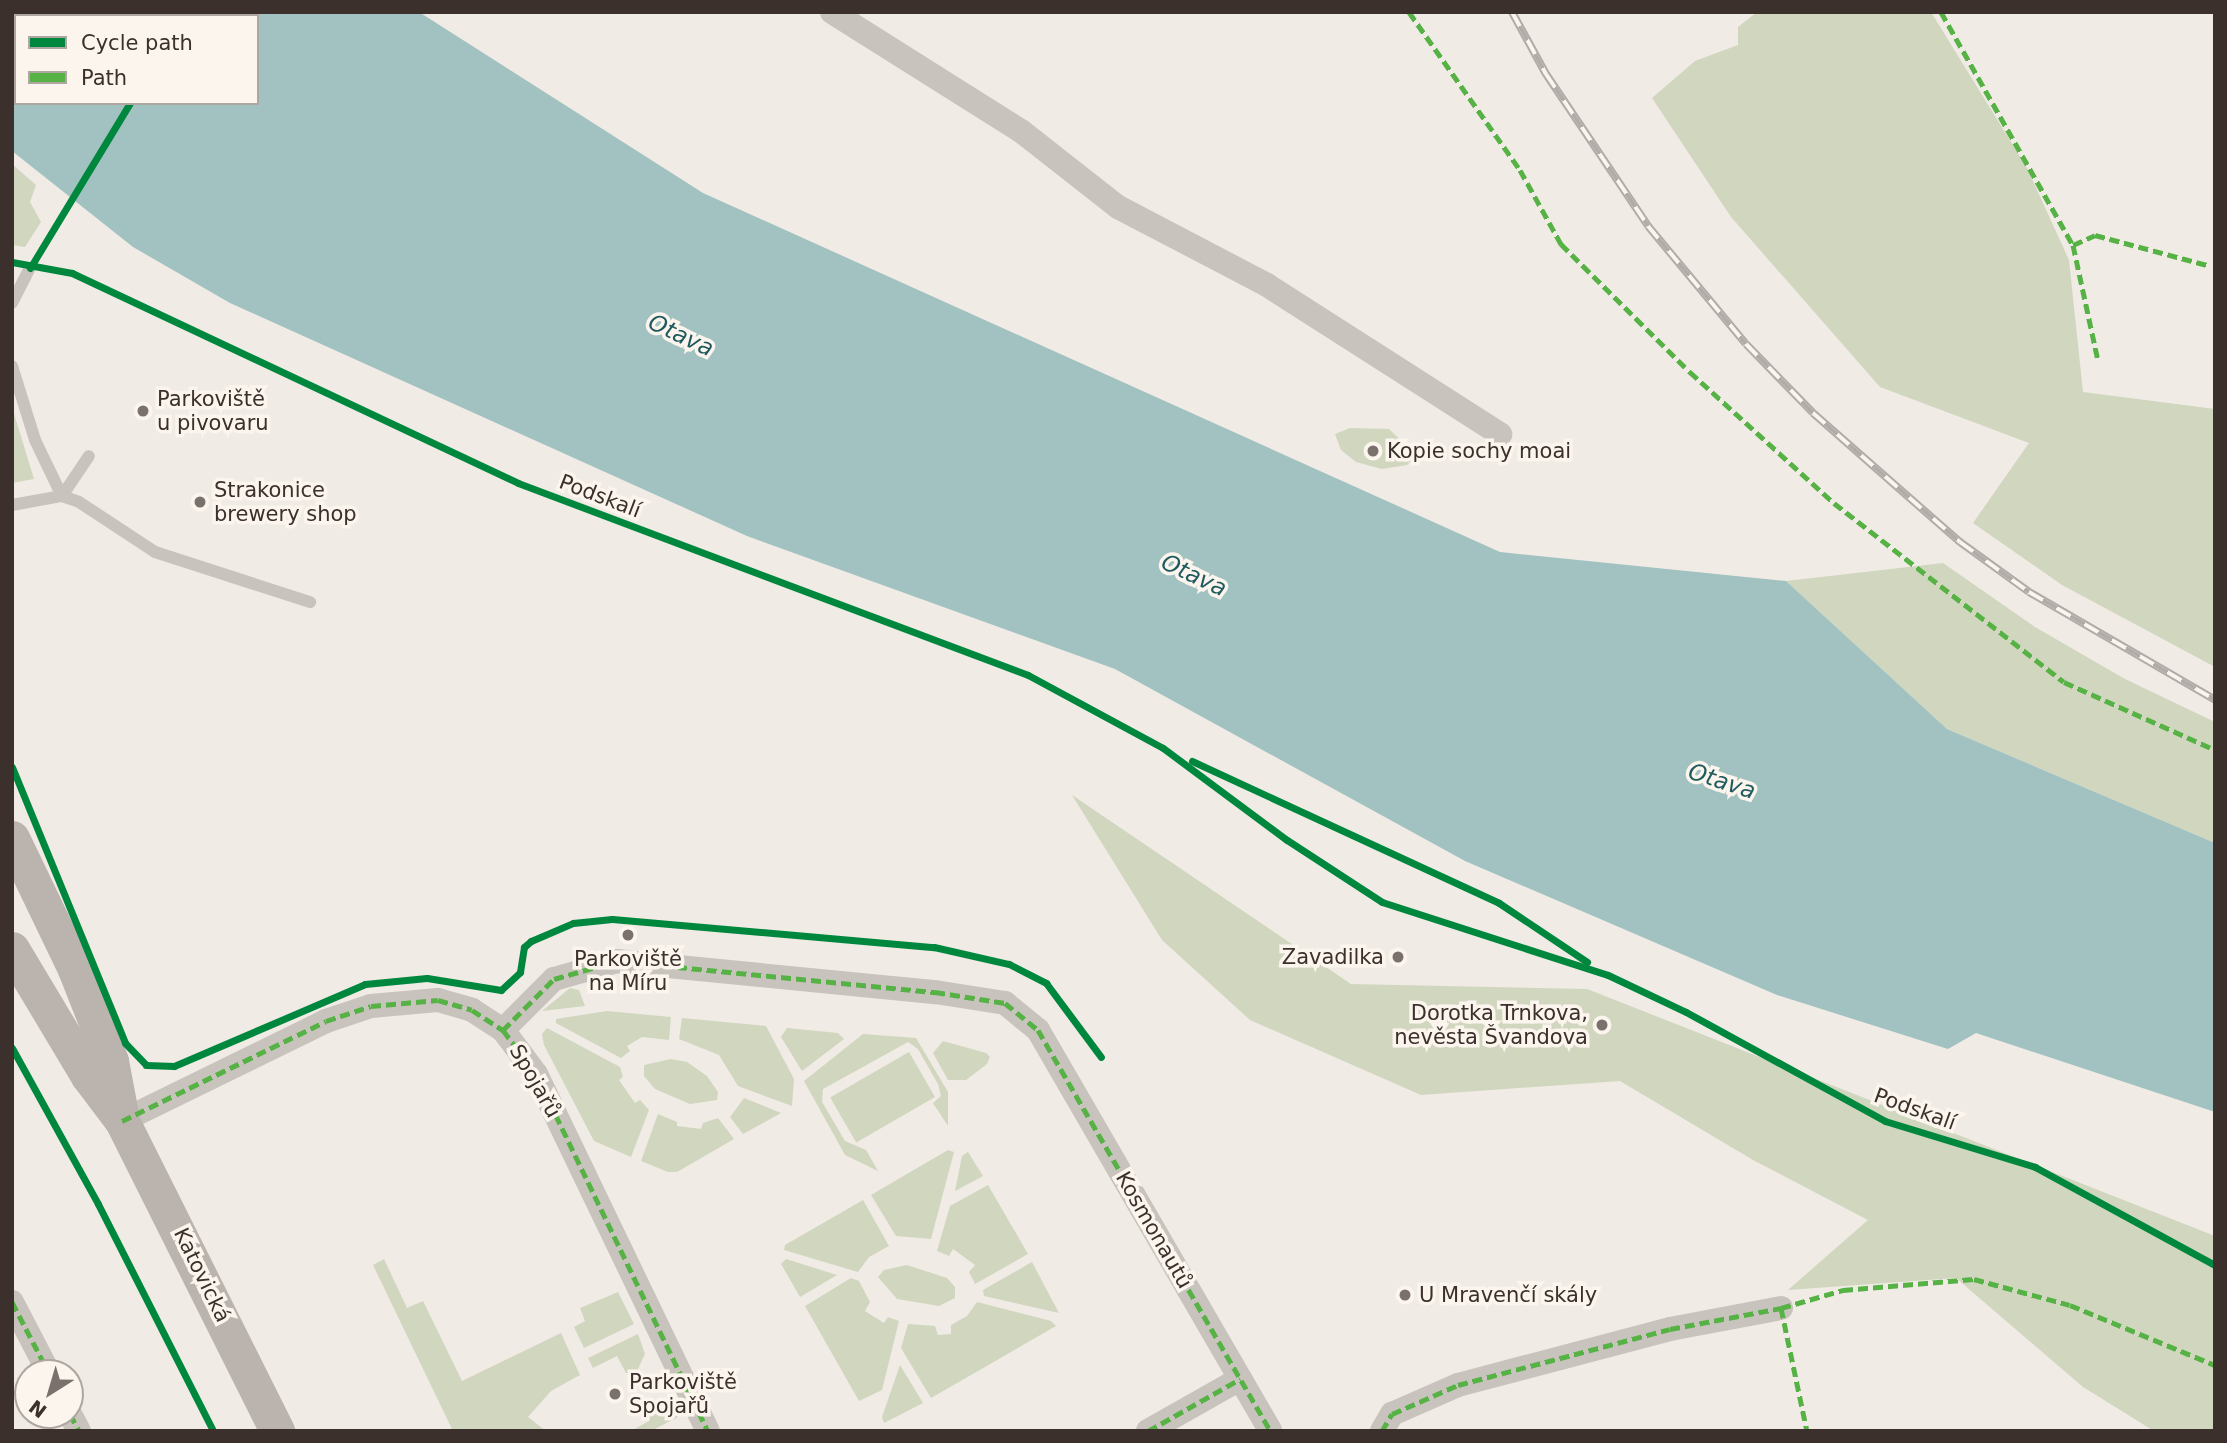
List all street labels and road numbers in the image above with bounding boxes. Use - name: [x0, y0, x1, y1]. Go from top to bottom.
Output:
- street label: Podskalí: [556, 469, 644, 523]
- street label: Spojařů: [504, 1040, 566, 1122]
- street label: Podskalí: [1871, 1083, 1959, 1135]
- street label: Kosmonautů: [1110, 1167, 1198, 1293]
- street label: Katovická: [168, 1224, 236, 1326]

